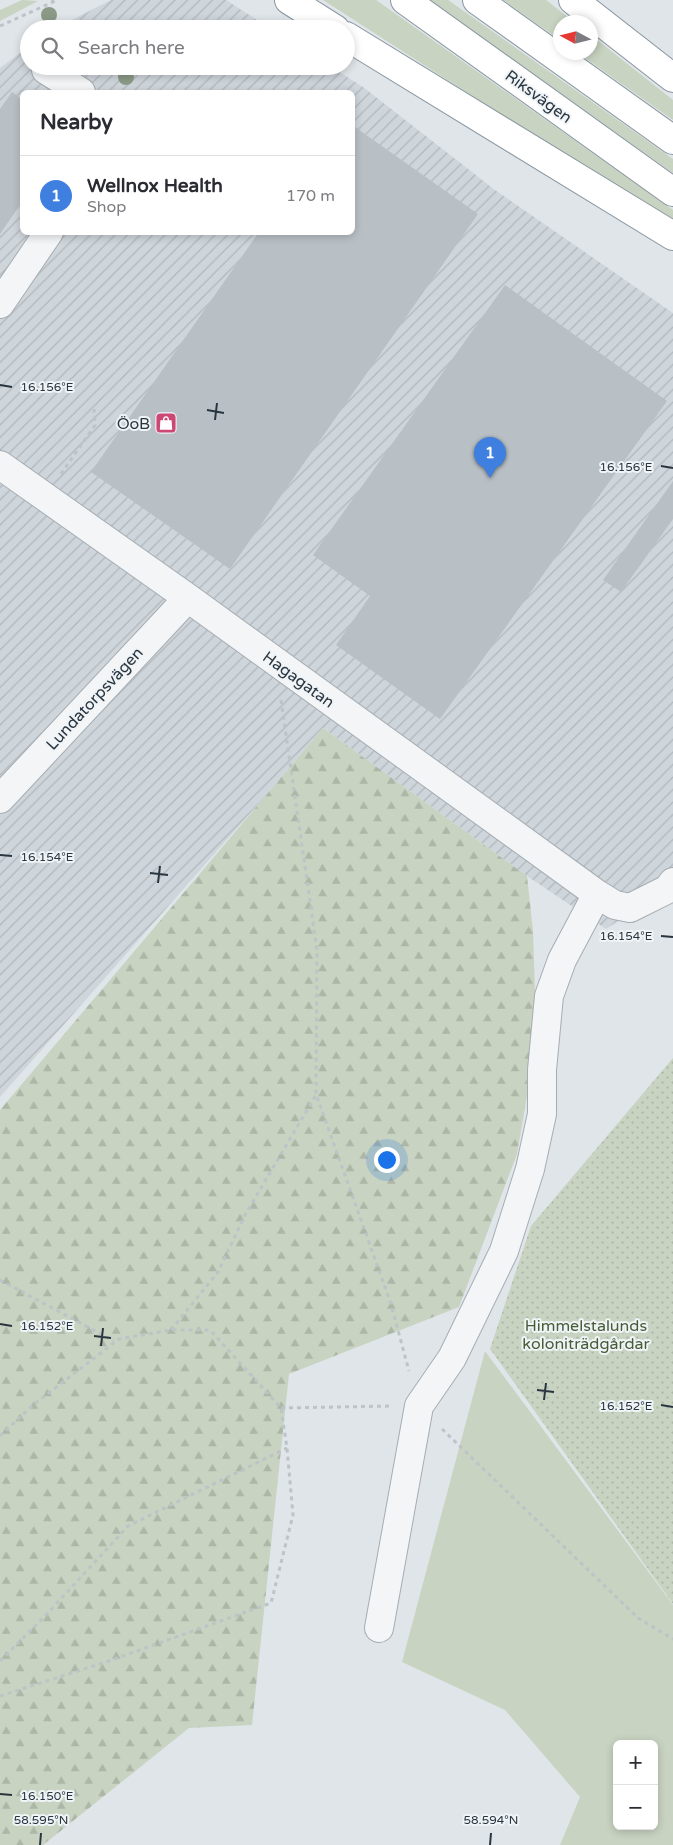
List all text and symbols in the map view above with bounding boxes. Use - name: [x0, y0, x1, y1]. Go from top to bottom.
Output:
- north arrow: [553, 15, 598, 60]
- search box: [20, 20, 355, 75]
- icon: search: [38, 34, 66, 62]
- text: Search here: [78, 37, 185, 59]
- street label: Riksvägen: [501, 66, 576, 128]
- text: Nearby: [40, 110, 113, 135]
- text: Wellnox Health: [87, 175, 223, 197]
- text: 1: [51, 186, 61, 206]
- text: 170 m: [286, 186, 335, 206]
- text: Shop: [87, 197, 126, 217]
- text: 16.156°E: [21, 380, 74, 394]
- shop icon: ÖoB: [154, 411, 178, 435]
- place label: ÖoB: [117, 414, 150, 434]
- pin: 1: [474, 437, 506, 478]
- text: 16.156°E: [600, 460, 653, 474]
- street label: Lundatorpsvägen: [42, 643, 148, 754]
- street label: Hagagatan: [259, 647, 338, 713]
- text: 16.154°E: [21, 850, 74, 864]
- text: 16.154°E: [600, 929, 653, 943]
- your location: [374, 1147, 400, 1173]
- park label: Himmelstalunds koloniträdgårdar: [522, 1316, 651, 1354]
- text: 16.152°E: [21, 1319, 74, 1333]
- text: 16.152°E: [600, 1399, 653, 1413]
- map controls: [613, 1740, 658, 1830]
- button: +: [613, 1740, 658, 1785]
- button: −: [613, 1785, 658, 1830]
- text: 16.150°E: [21, 1789, 74, 1803]
- text: 58.595°N: [14, 1813, 68, 1827]
- text: 58.594°N: [464, 1813, 518, 1827]

